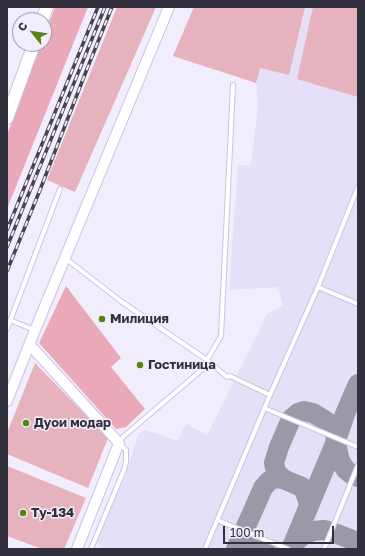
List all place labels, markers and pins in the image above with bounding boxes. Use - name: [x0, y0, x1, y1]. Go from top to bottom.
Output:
- place label: Милиция: [110, 311, 169, 327]
- marker: Милиция: [97, 314, 107, 324]
- place label: Гостиница: [148, 357, 216, 373]
- marker: Гостиница: [135, 360, 145, 370]
- place label: Дуои модар: [34, 415, 111, 431]
- marker: Дуои модар: [21, 418, 31, 428]
- place label: Ту-134: [31, 505, 74, 521]
- marker: Ту-134: [18, 508, 28, 518]

